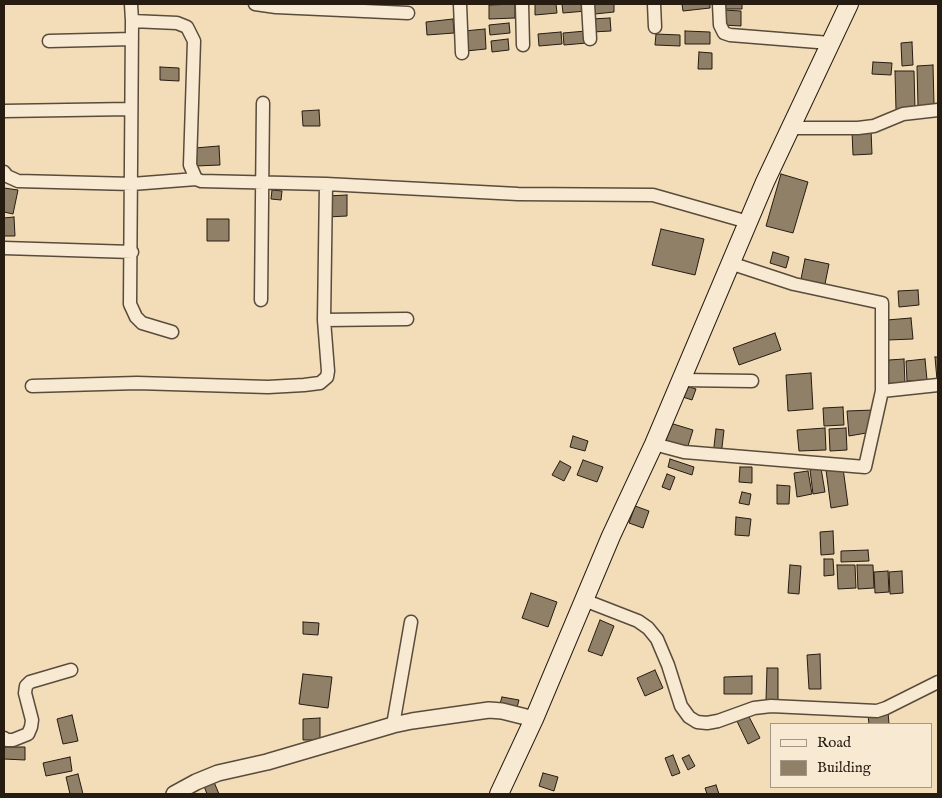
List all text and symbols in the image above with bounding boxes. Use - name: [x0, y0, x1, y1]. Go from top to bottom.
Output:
- legend: [770, 723, 932, 788]
- text: Road: [817, 733, 851, 752]
- text: Building: [817, 758, 871, 777]

